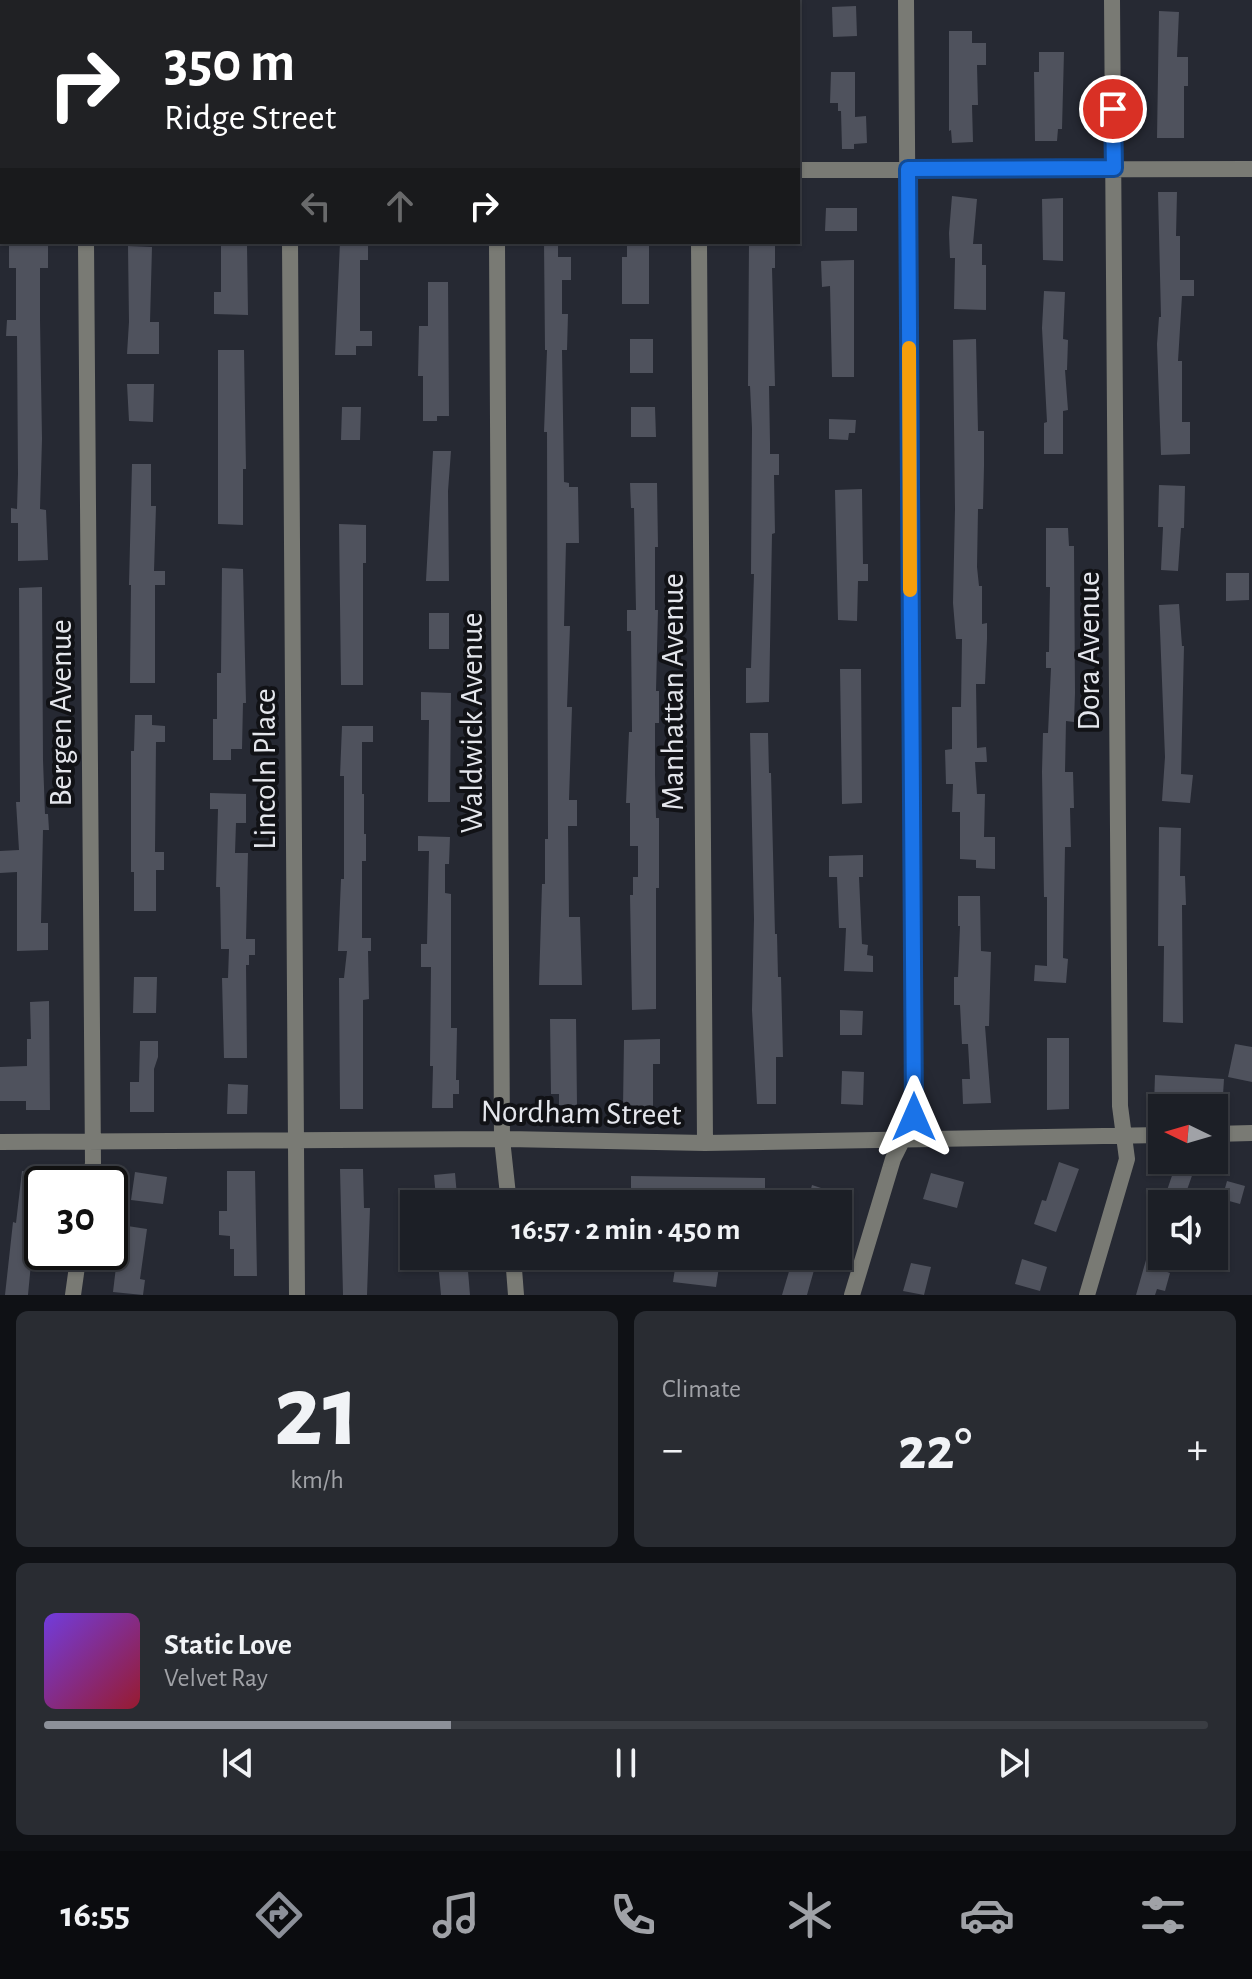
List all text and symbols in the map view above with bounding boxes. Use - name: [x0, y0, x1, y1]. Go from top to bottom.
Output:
- icon: right: [32, 32, 136, 136]
- text: 350 m: [164, 35, 295, 91]
- pin: [1079, 75, 1147, 143]
- icon: arrive: [1091, 87, 1135, 131]
- text: Ridge Street: [164, 100, 336, 136]
- icon: left: [294, 184, 338, 228]
- icon: ahead: [378, 184, 422, 228]
- icon: right: [462, 184, 506, 228]
- street label: Dora Avenue: [1073, 571, 1105, 731]
- street label: Manhattan Avenue: [657, 573, 689, 811]
- street label: Waldwick Avenue: [456, 613, 488, 833]
- street label: Bergen Avenue: [45, 619, 77, 807]
- street label: Lincoln Place: [249, 688, 281, 850]
- position arrow: [872, 1075, 956, 1159]
- north arrow: [1148, 1094, 1228, 1174]
- map controls: [1148, 1094, 1228, 1270]
- street label: Nordham Street: [480, 1095, 682, 1131]
- speed limit sign: 30: [24, 1166, 128, 1270]
- button: sound: [1148, 1190, 1228, 1270]
- text: 16:57 · 2 min · 450 m: [512, 1215, 740, 1245]
- text: 21: [274, 1361, 360, 1465]
- text: Climate: [662, 1376, 741, 1402]
- text: 22°: [898, 1420, 972, 1480]
- text: −: [662, 1428, 683, 1472]
- text: +: [1187, 1428, 1208, 1472]
- text: km/h: [290, 1467, 344, 1493]
- text: Static Love: [164, 1630, 292, 1660]
- text: Velvet Ray: [164, 1665, 268, 1691]
- icon: previous: [216, 1741, 260, 1785]
- icon: pause: [604, 1741, 648, 1785]
- icon: next: [992, 1741, 1036, 1785]
- icon: directions: [251, 1887, 307, 1943]
- icon: music: [428, 1887, 484, 1943]
- icon: phone: [605, 1887, 661, 1943]
- icon: climate: [782, 1887, 838, 1943]
- icon: car: [959, 1887, 1015, 1943]
- icon: filters: [1135, 1887, 1191, 1943]
- text: 16:55: [60, 1897, 130, 1933]

